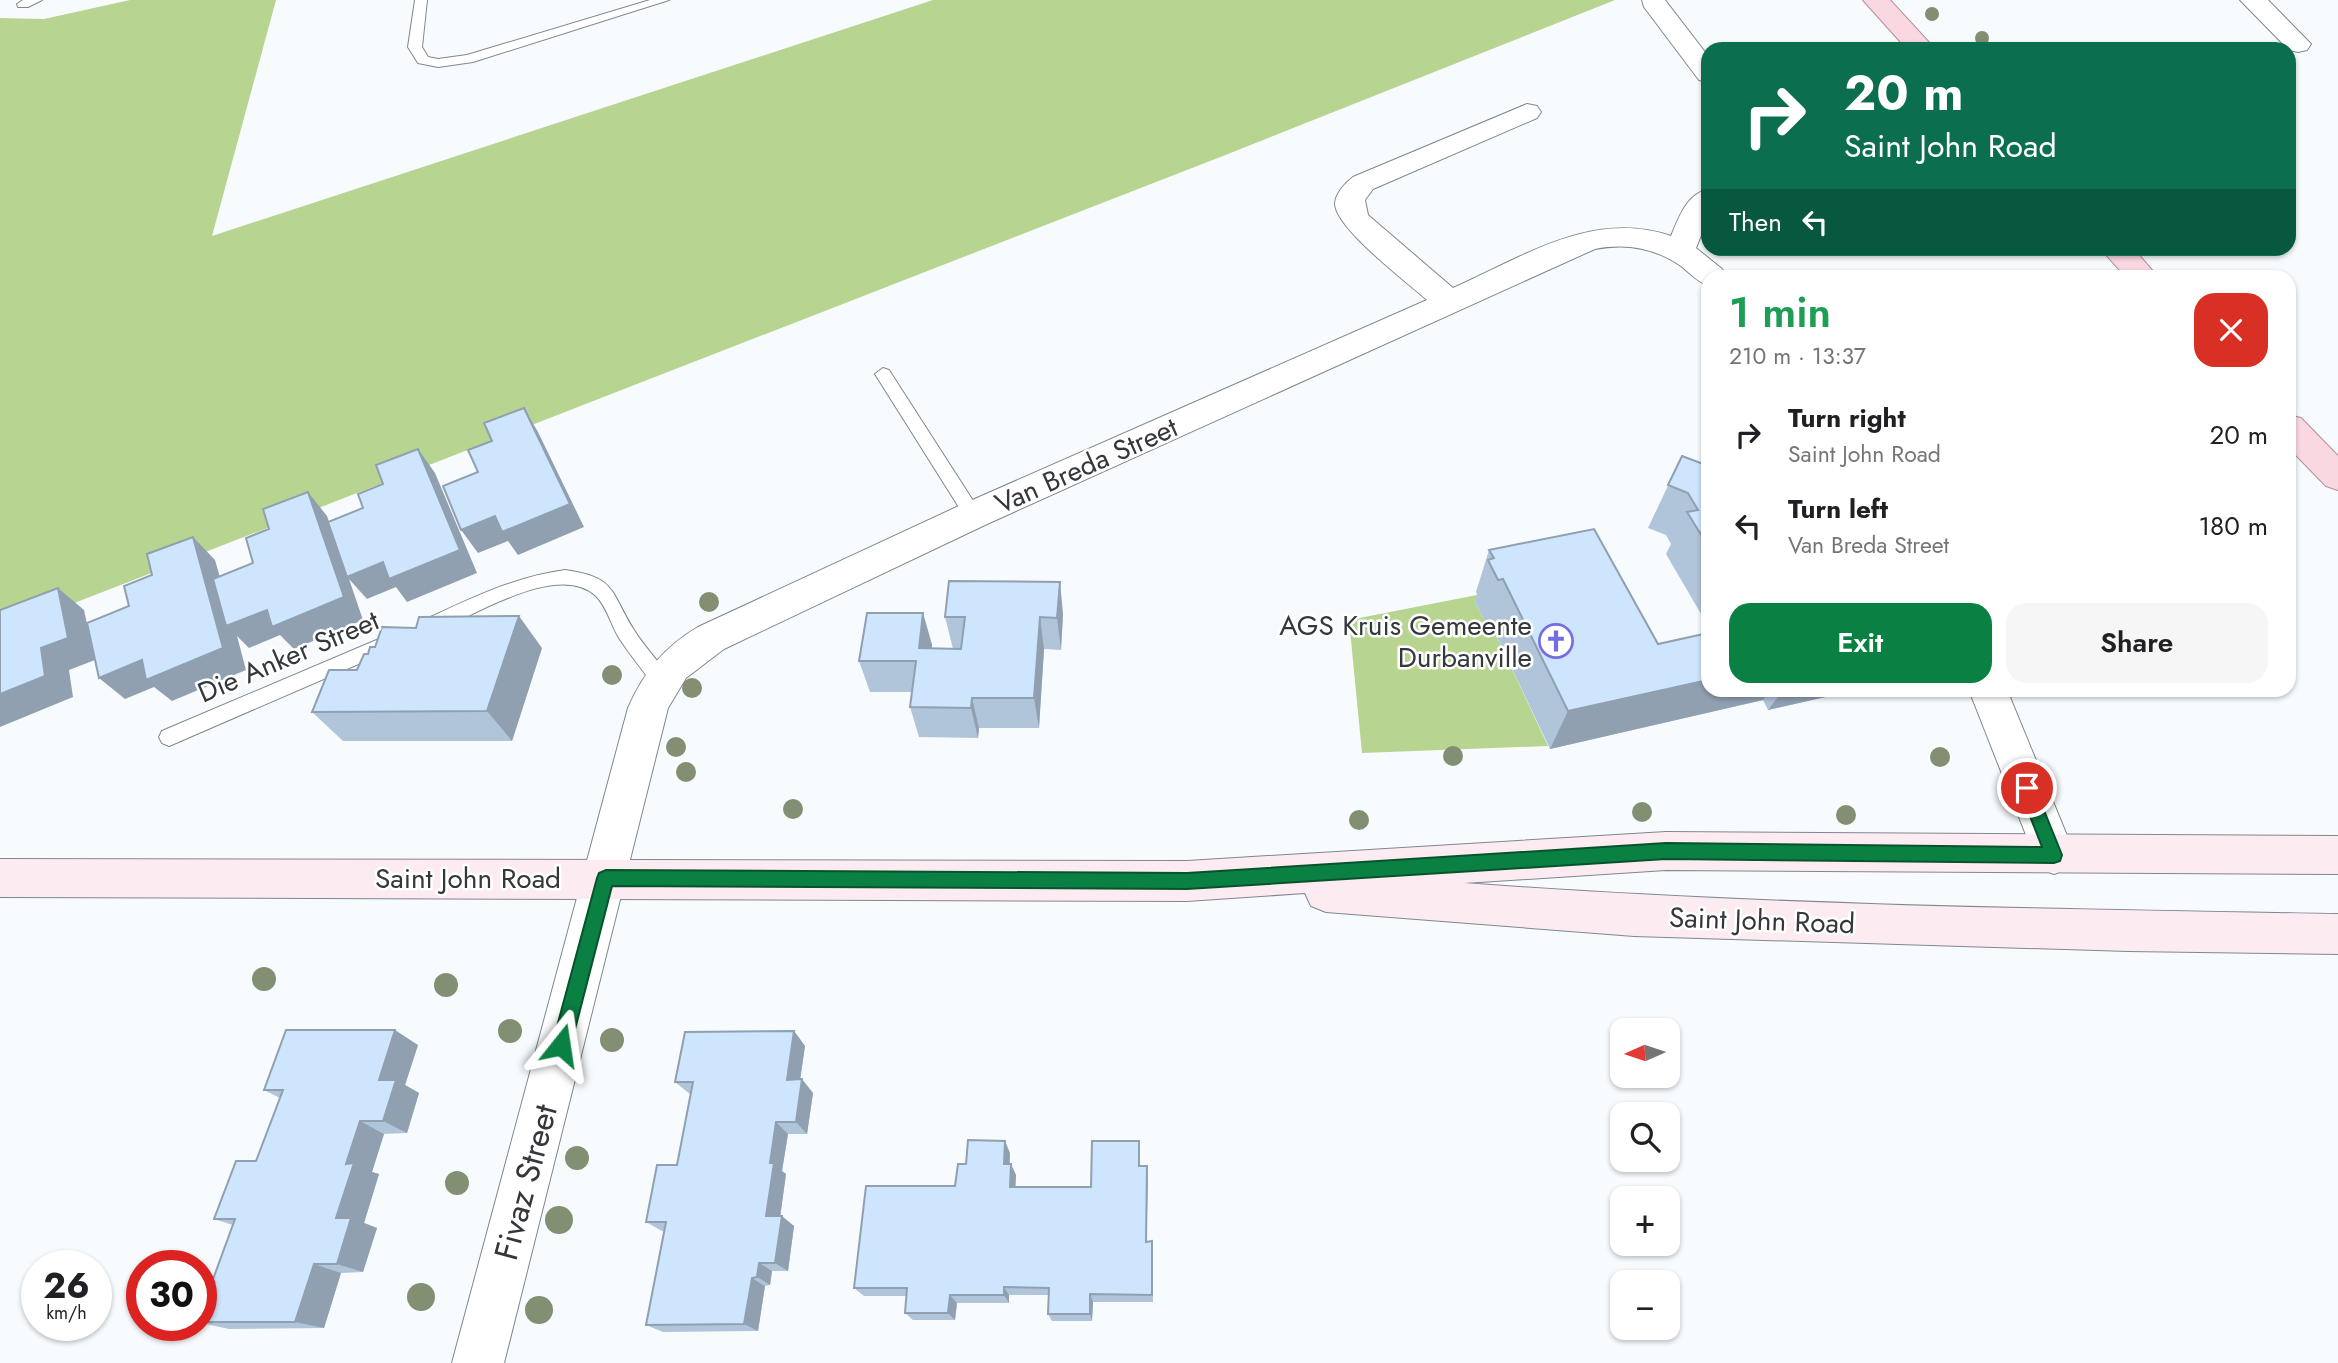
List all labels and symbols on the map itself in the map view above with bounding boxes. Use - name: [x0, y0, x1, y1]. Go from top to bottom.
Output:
- street label: Van Breda Street: [988, 407, 1184, 524]
- street label: Die Anker Street: [191, 600, 386, 713]
- place label: AGS Kruis Gemeente Durbanville: [1279, 605, 1532, 678]
- church icon: AGS Kruis Gemeente Durbanville: [1537, 622, 1575, 660]
- pin: [1997, 758, 2057, 818]
- street label: Saint John Road: [375, 858, 561, 899]
- street label: Saint John Road: [1668, 897, 1856, 944]
- position arrow: [524, 1008, 598, 1082]
- north arrow: [1610, 1018, 1680, 1088]
- street label: Fivaz Street: [482, 1099, 569, 1265]
- speed limit sign: 30: [126, 1250, 217, 1341]

